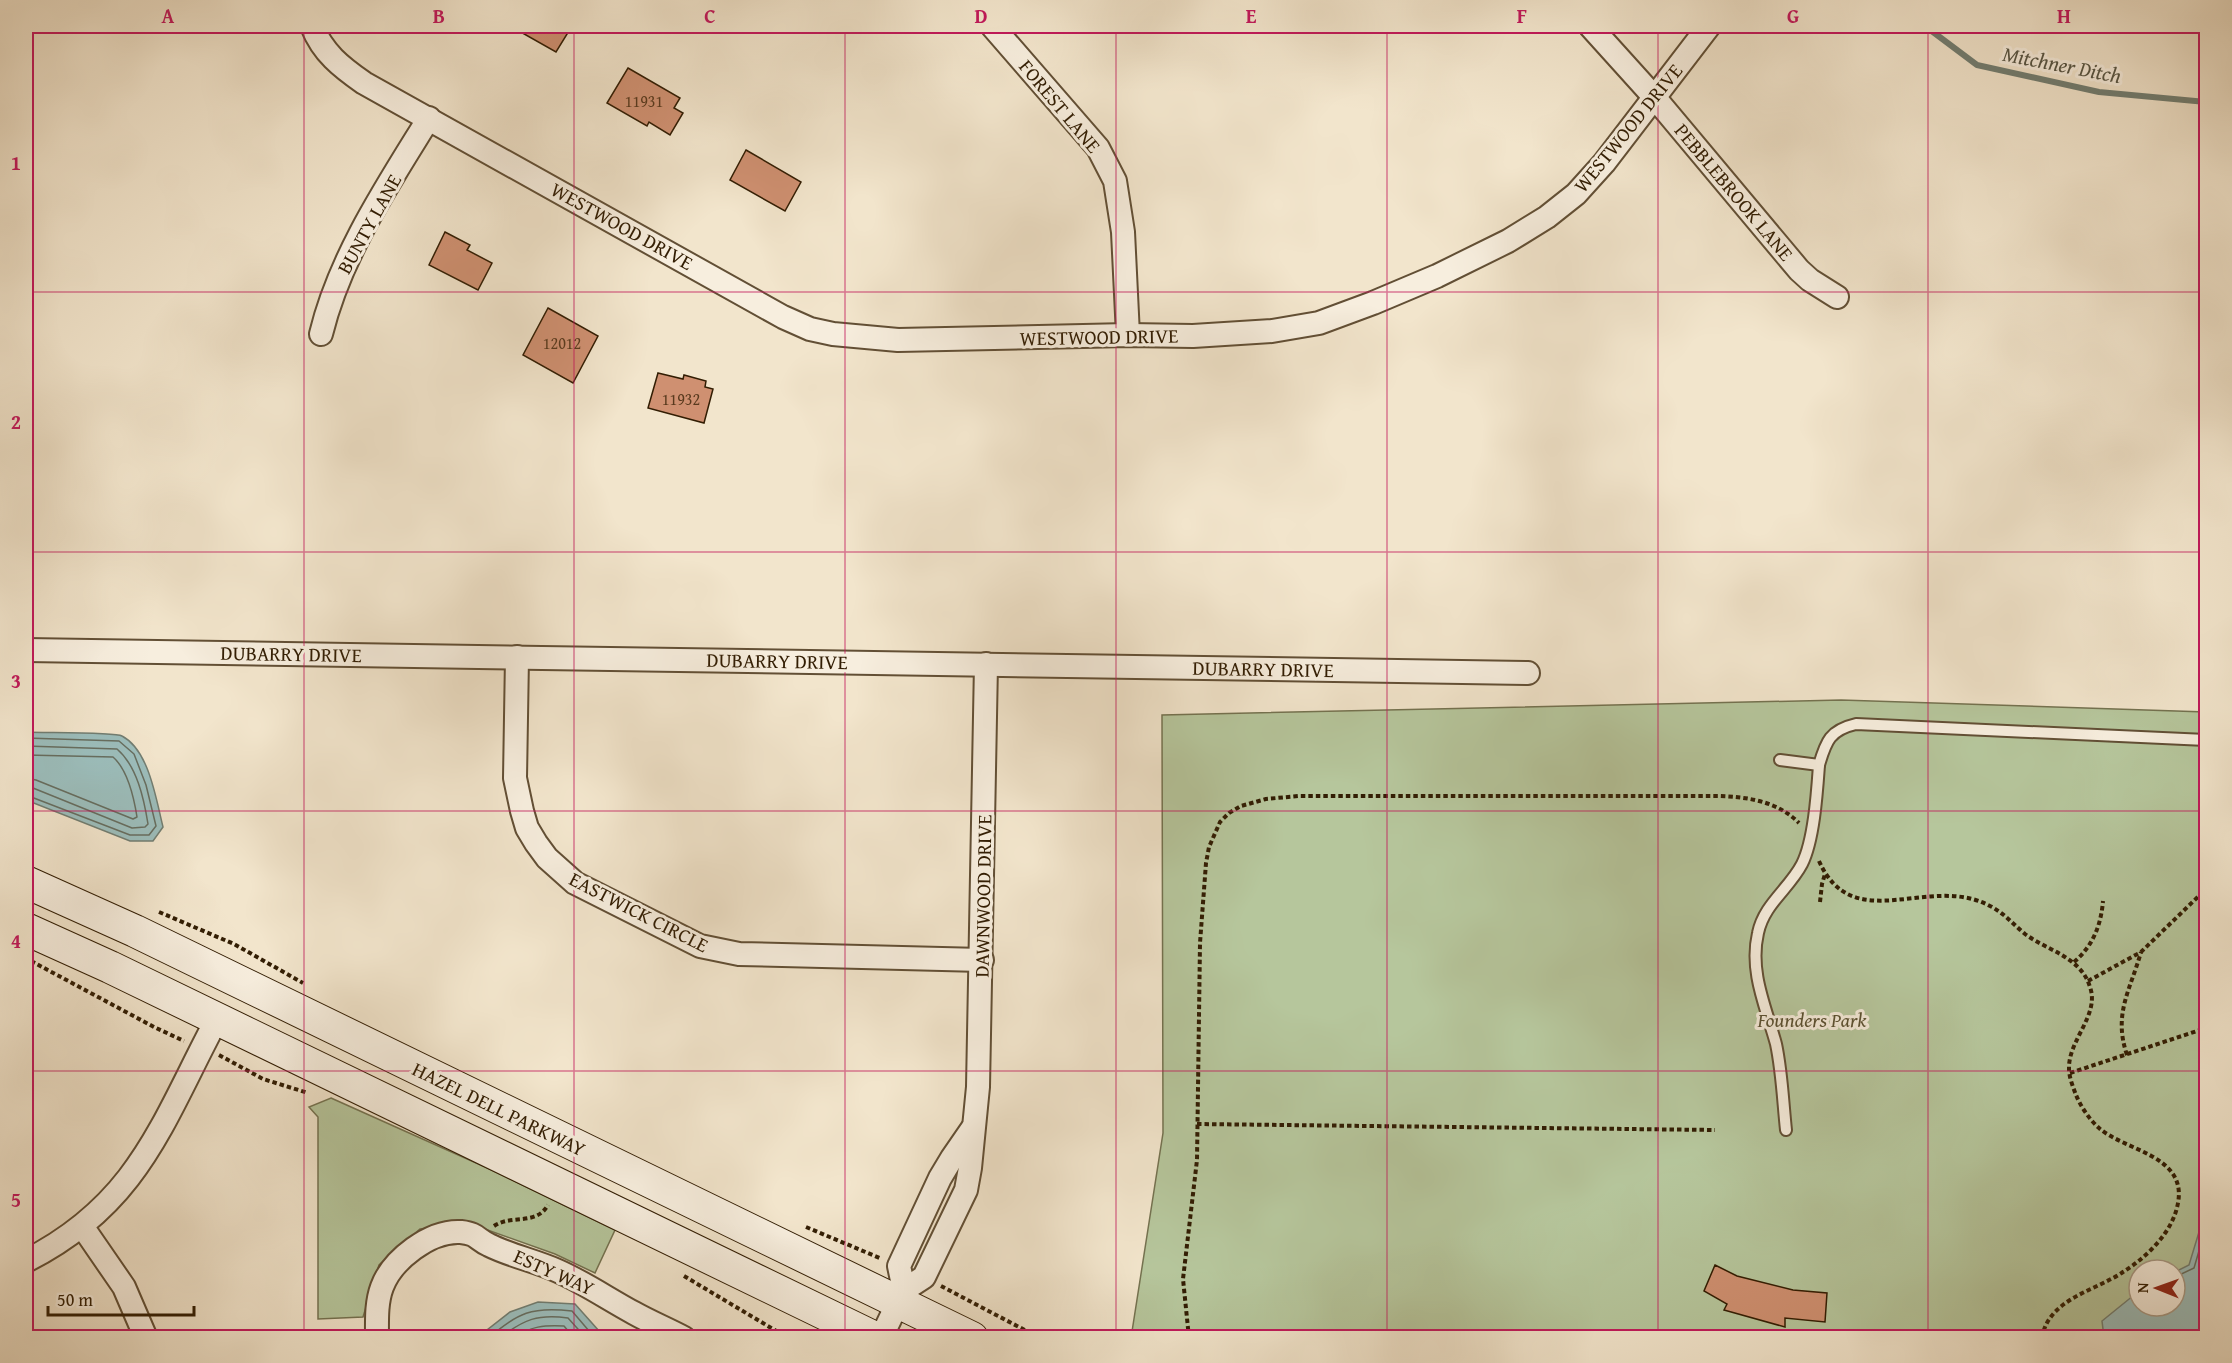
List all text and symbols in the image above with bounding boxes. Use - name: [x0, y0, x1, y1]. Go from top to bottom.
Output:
- text: A: [162, 1, 175, 30]
- text: B: [433, 1, 445, 30]
- text: C: [704, 1, 716, 30]
- text: D: [974, 1, 988, 30]
- text: E: [1246, 1, 1257, 30]
- text: F: [1517, 1, 1527, 30]
- text: G: [1787, 1, 1799, 30]
- text: H: [2057, 1, 2071, 30]
- water label: Mitchner Ditch: [2000, 38, 2124, 91]
- street label: FOREST LANE: [1013, 53, 1108, 159]
- street label: WESTWOOD DRIVE: [1566, 57, 1689, 198]
- house number: 11931: [625, 89, 663, 113]
- street label: PEBBLEBROOK LANE: [1668, 117, 1801, 267]
- text: 1: [11, 148, 21, 177]
- street label: BUNTY LANE: [329, 168, 408, 279]
- street label: WESTWOOD DRIVE: [546, 174, 699, 277]
- street label: WESTWOOD DRIVE: [1019, 321, 1179, 352]
- house number: 12012: [543, 331, 581, 355]
- house number: 11932: [662, 387, 700, 411]
- text: 2: [11, 407, 21, 436]
- street label: DUBARRY DRIVE: [220, 638, 362, 669]
- street label: DUBARRY DRIVE: [706, 645, 848, 676]
- street label: DUBARRY DRIVE: [1192, 653, 1334, 684]
- text: 3: [11, 666, 21, 695]
- street label: DAWNWOOD DRIVE: [967, 814, 998, 978]
- street label: EASTWICK CIRCLE: [565, 864, 714, 959]
- text: 4: [11, 926, 21, 955]
- park label: Founders Park: [1757, 1005, 1867, 1034]
- street label: HAZEL DELL PARKWAY: [408, 1054, 591, 1163]
- text: 5: [11, 1185, 21, 1214]
- street label: ESTY WAY: [509, 1241, 599, 1302]
- north arrow: [2127, 1258, 2187, 1318]
- scale bar: [48, 1279, 194, 1317]
- text: N: [2130, 1282, 2154, 1293]
- text: 50 m: [57, 1286, 93, 1313]

